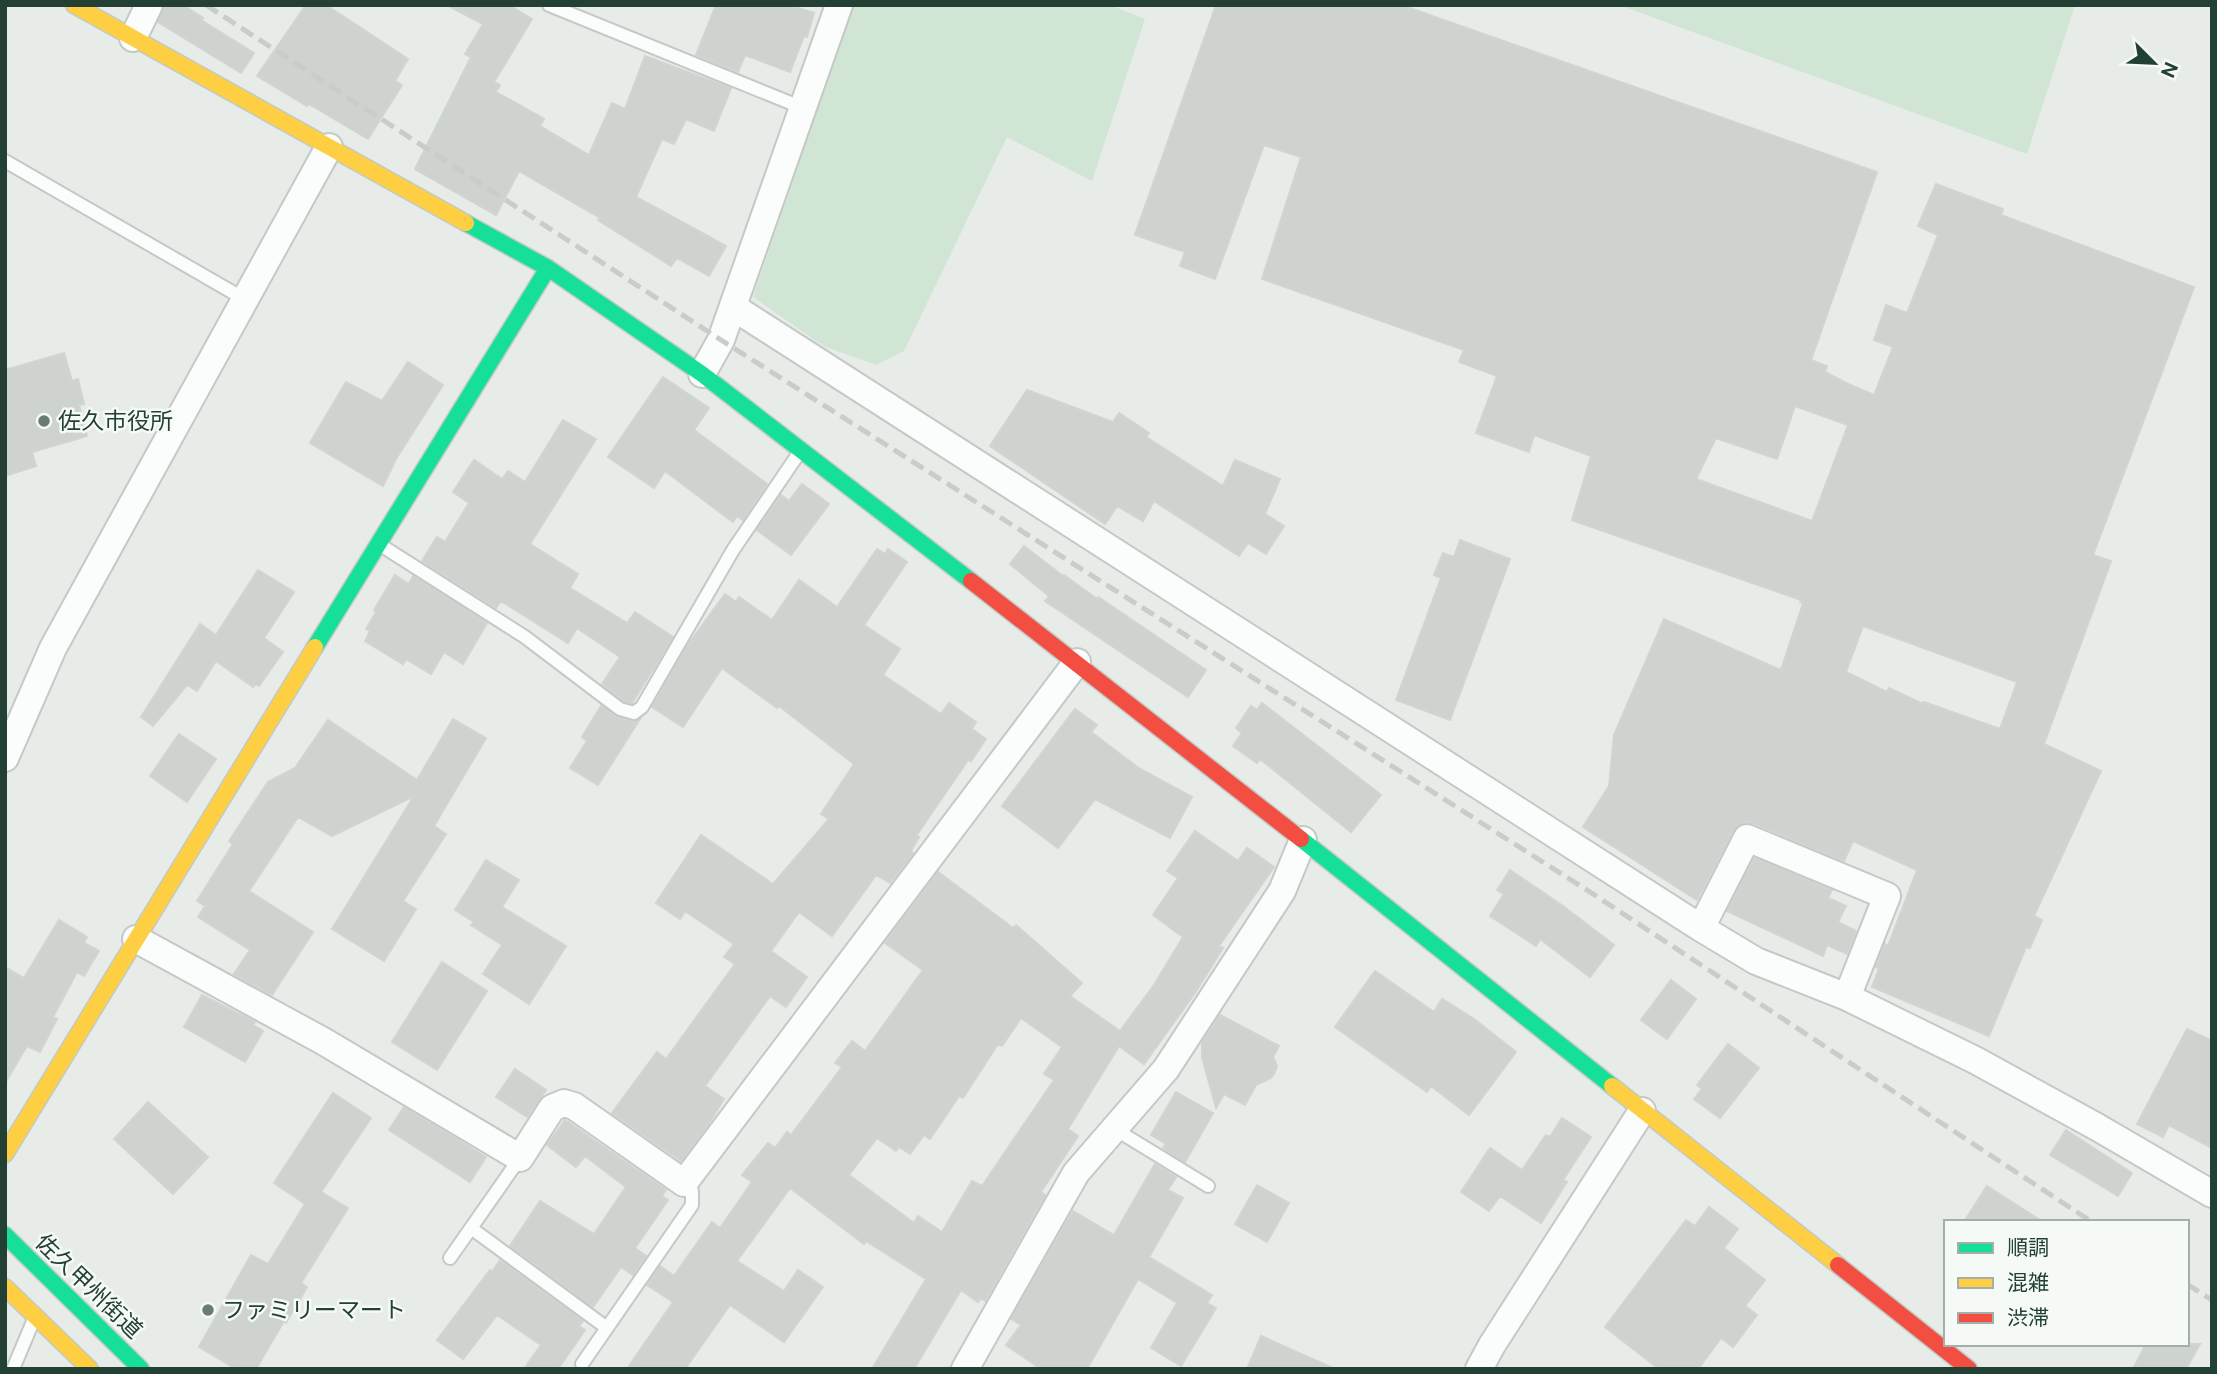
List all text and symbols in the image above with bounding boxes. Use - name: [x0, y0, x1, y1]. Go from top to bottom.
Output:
- north arrow: [2119, 28, 2189, 98]
- text: N: [2156, 59, 2183, 81]
- place label: 佐久市役所: [58, 407, 173, 434]
- marker: 佐久市役所: [36, 413, 52, 429]
- legend: [1944, 1220, 2189, 1346]
- street label: 佐久甲州街道: [30, 1228, 148, 1343]
- text: 順調: [2007, 1235, 2049, 1260]
- text: 混雑: [2007, 1270, 2049, 1295]
- place label: ファミリーマート: [222, 1296, 406, 1323]
- marker: ファミリーマート: [200, 1302, 216, 1318]
- text: 渋滞: [2007, 1305, 2049, 1330]

